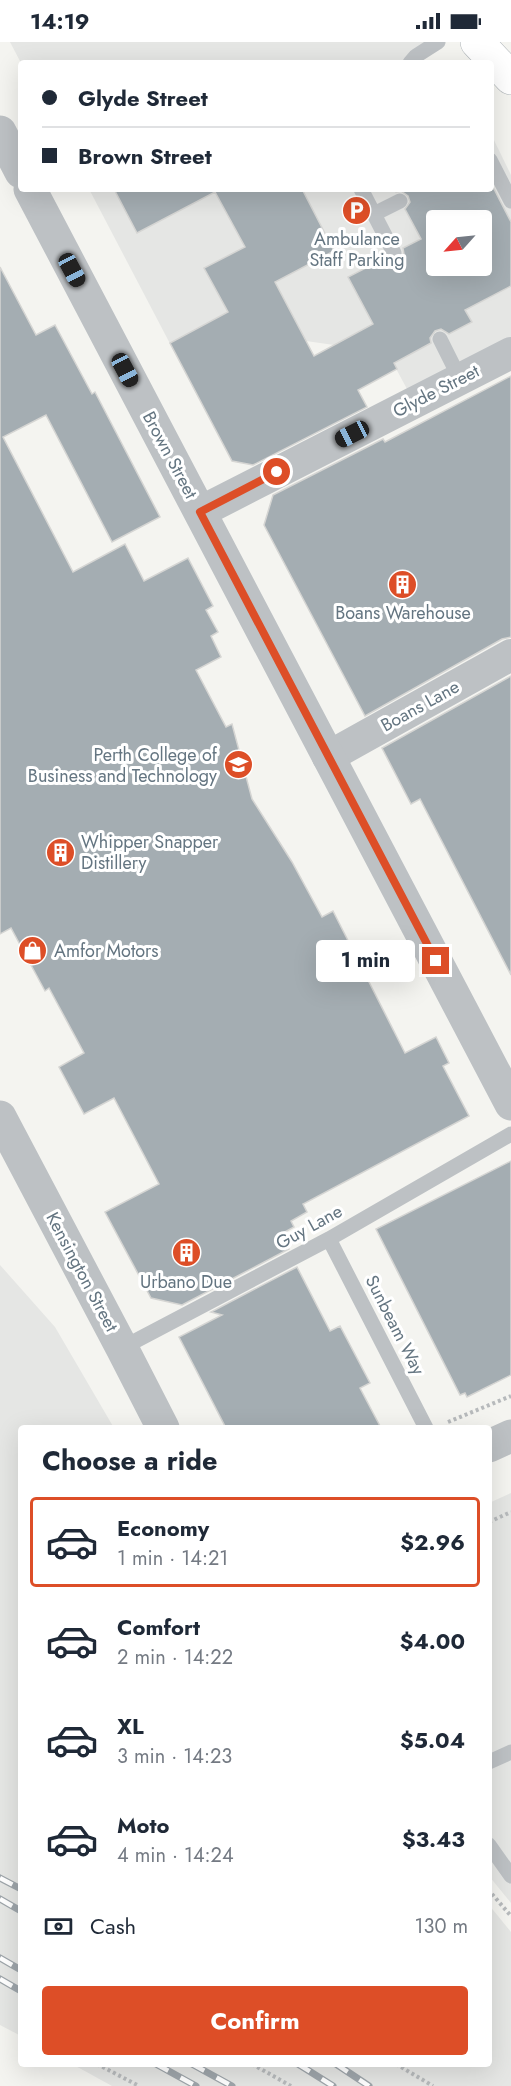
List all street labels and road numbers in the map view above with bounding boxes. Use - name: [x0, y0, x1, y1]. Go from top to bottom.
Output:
- street label: Glyde Street: [388, 358, 484, 424]
- street label: Brown Street: [136, 407, 204, 504]
- street label: Boans Lane: [376, 674, 464, 738]
- street label: Guy Lane: [271, 1198, 347, 1256]
- street label: Kensington Street: [40, 1208, 125, 1337]
- street label: Sunbeam Way: [359, 1271, 431, 1379]

